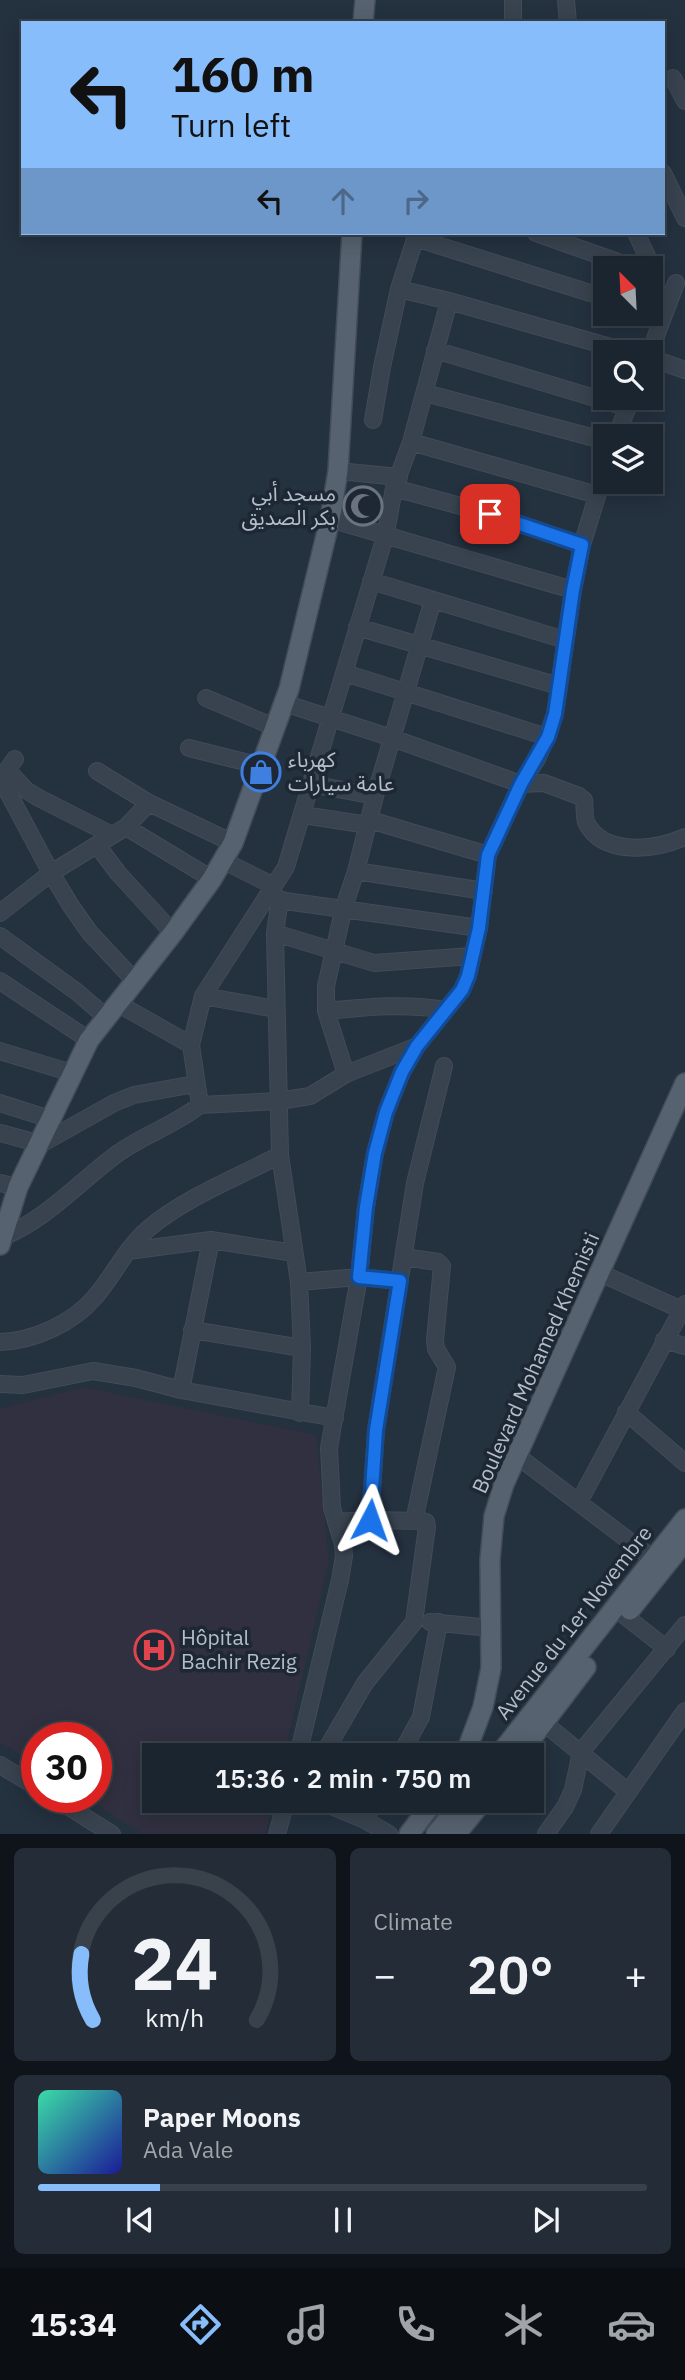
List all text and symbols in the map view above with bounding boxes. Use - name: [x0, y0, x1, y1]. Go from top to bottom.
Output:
- text: 160 m: [171, 42, 315, 105]
- icon: left: [56, 49, 147, 140]
- text: Turn left: [171, 104, 291, 146]
- icon: left: [251, 182, 289, 220]
- icon: ahead: [324, 182, 362, 220]
- icon: right: [397, 182, 435, 220]
- north arrow: [593, 256, 663, 326]
- map controls: [593, 256, 663, 494]
- button: search: [593, 340, 663, 410]
- button: layers: [593, 424, 663, 494]
- place label: مسجد أبي بكر الصديق: [242, 479, 336, 531]
- pin: [460, 484, 520, 544]
- mosque icon: مسجد أبي بكر الصديق: [342, 485, 384, 527]
- icon: arrive: [471, 495, 509, 533]
- place label: كهرباء عامة سيارات: [288, 745, 394, 797]
- shop icon: كهرباء عامة سيارات: [240, 751, 282, 793]
- street label: Boulevard Mohamed Khemisti: [465, 1228, 605, 1497]
- position arrow: [333, 1483, 407, 1557]
- street label: Avenue du 1er Novembre: [489, 1520, 658, 1725]
- place label: Hôpital Bachir Rezig: [181, 1623, 297, 1675]
- hospital icon: Hôpital Bachir Rezig: [133, 1629, 175, 1671]
- speed limit sign: 30: [21, 1722, 112, 1813]
- text: 15:36 · 2 min · 750 m: [215, 1761, 471, 1795]
- text: Climate: [374, 1906, 453, 1936]
- text: 24: [131, 1916, 218, 2011]
- text: 20°: [467, 1941, 554, 2008]
- text: −: [374, 1950, 396, 1999]
- text: +: [624, 1950, 647, 1999]
- text: km/h: [145, 2001, 204, 2034]
- text: Paper Moons: [143, 2100, 301, 2134]
- text: Ada Vale: [143, 2134, 233, 2164]
- icon: previous: [121, 2201, 159, 2239]
- icon: pause: [324, 2201, 362, 2239]
- icon: next: [527, 2201, 565, 2239]
- icon: directions: [176, 2300, 225, 2349]
- icon: music: [283, 2300, 332, 2349]
- icon: phone: [391, 2300, 440, 2349]
- icon: climate: [499, 2300, 548, 2349]
- icon: car: [607, 2300, 656, 2349]
- text: 15:34: [29, 2303, 117, 2345]

